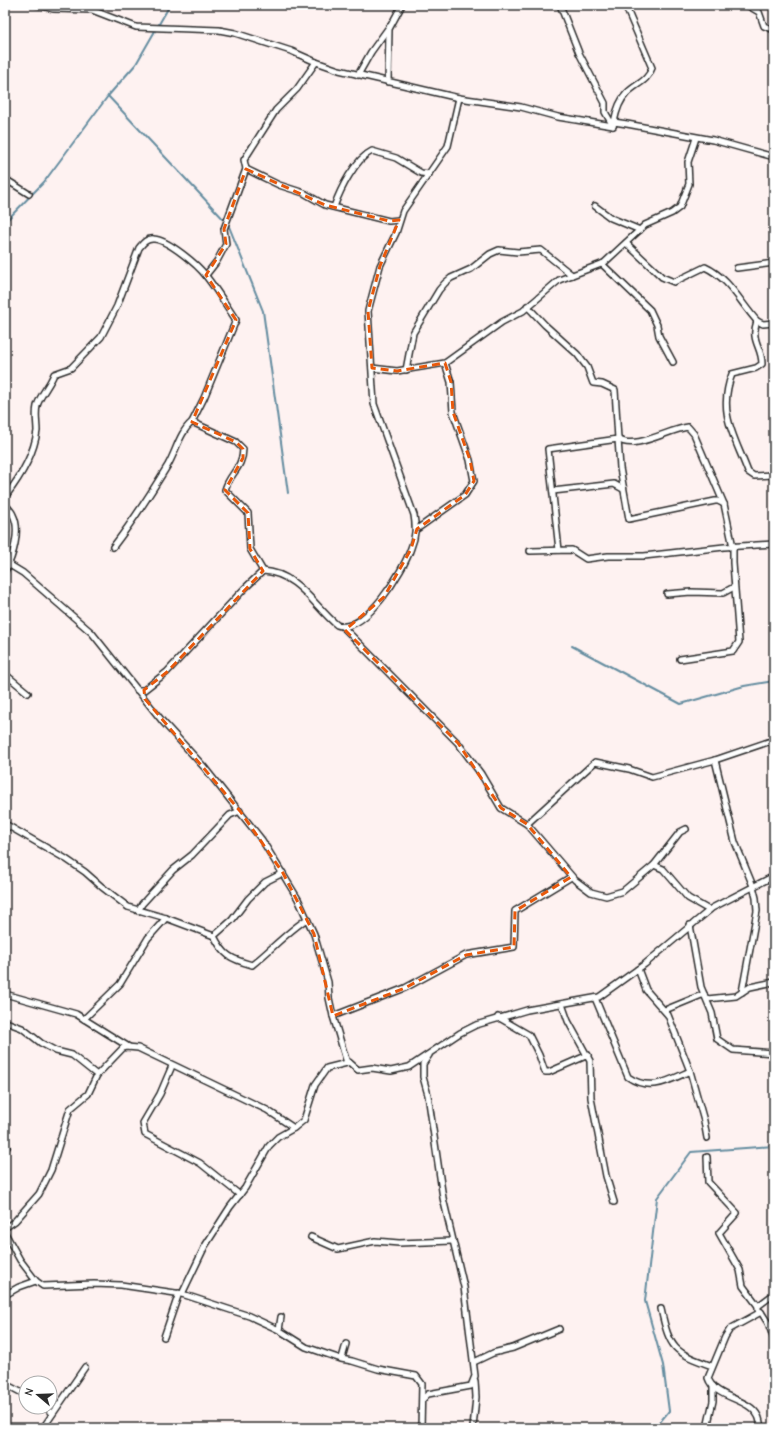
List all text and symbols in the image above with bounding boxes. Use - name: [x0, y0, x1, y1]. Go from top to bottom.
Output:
- north arrow: [18, 1375, 58, 1415]
- text: N: [22, 1386, 36, 1397]

